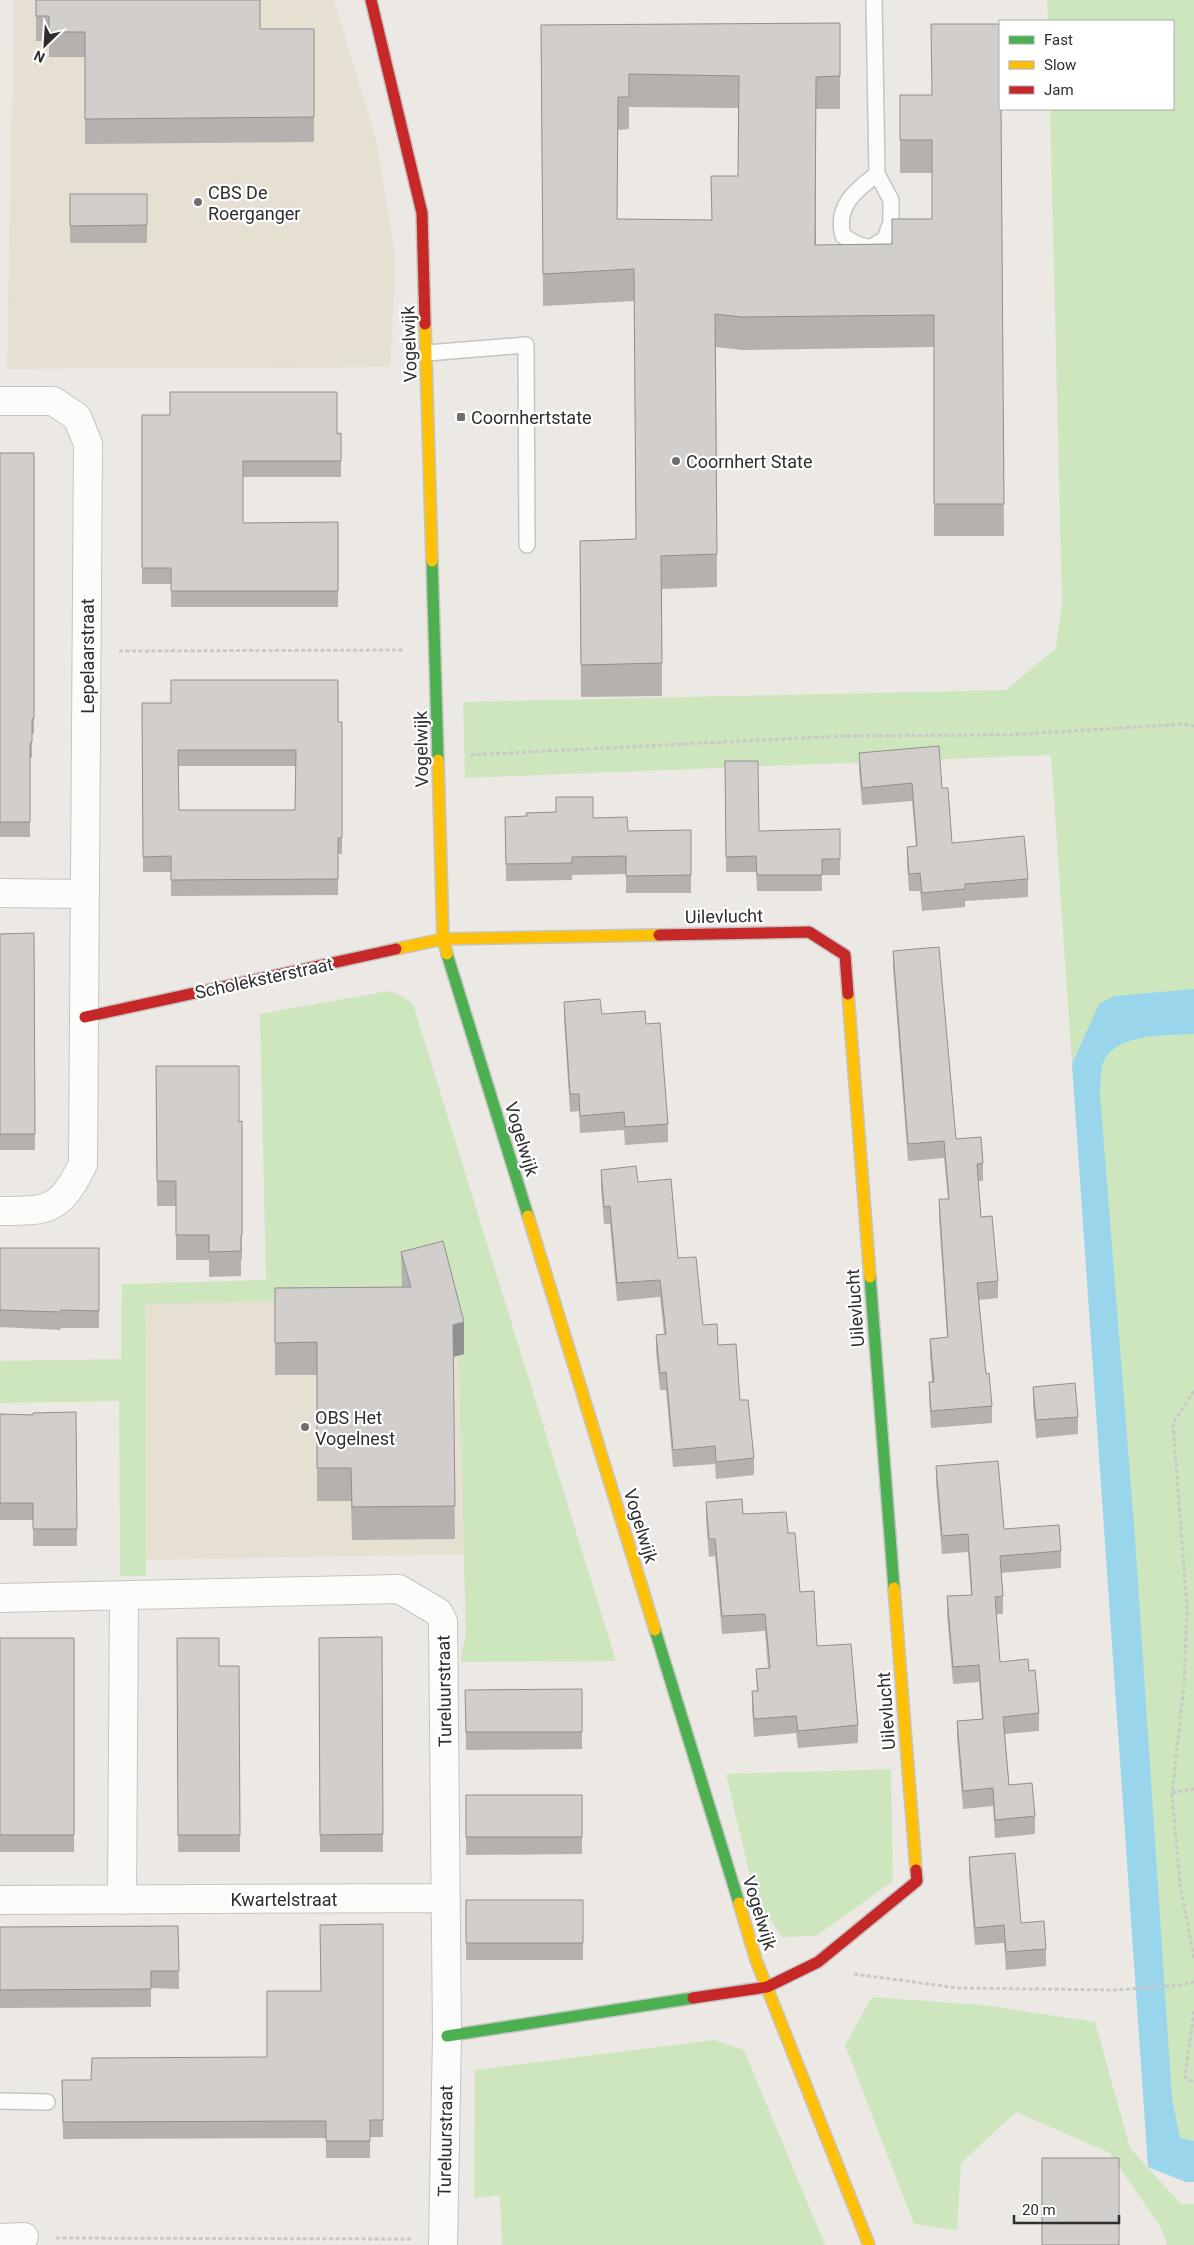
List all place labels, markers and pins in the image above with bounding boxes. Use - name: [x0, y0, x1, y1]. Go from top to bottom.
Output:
- place label: CBS De Roerganger: [208, 182, 300, 224]
- marker: CBS De Roerganger: [192, 196, 204, 208]
- place label: Coornhertstate: [471, 407, 592, 428]
- marker: Coornhertstate: [455, 411, 467, 423]
- place label: Coornhert State: [686, 451, 812, 472]
- marker: Coornhert State: [670, 455, 682, 467]
- place label: OBS Het Vogelnest: [315, 1407, 395, 1449]
- marker: OBS Het Vogelnest: [299, 1421, 311, 1433]

